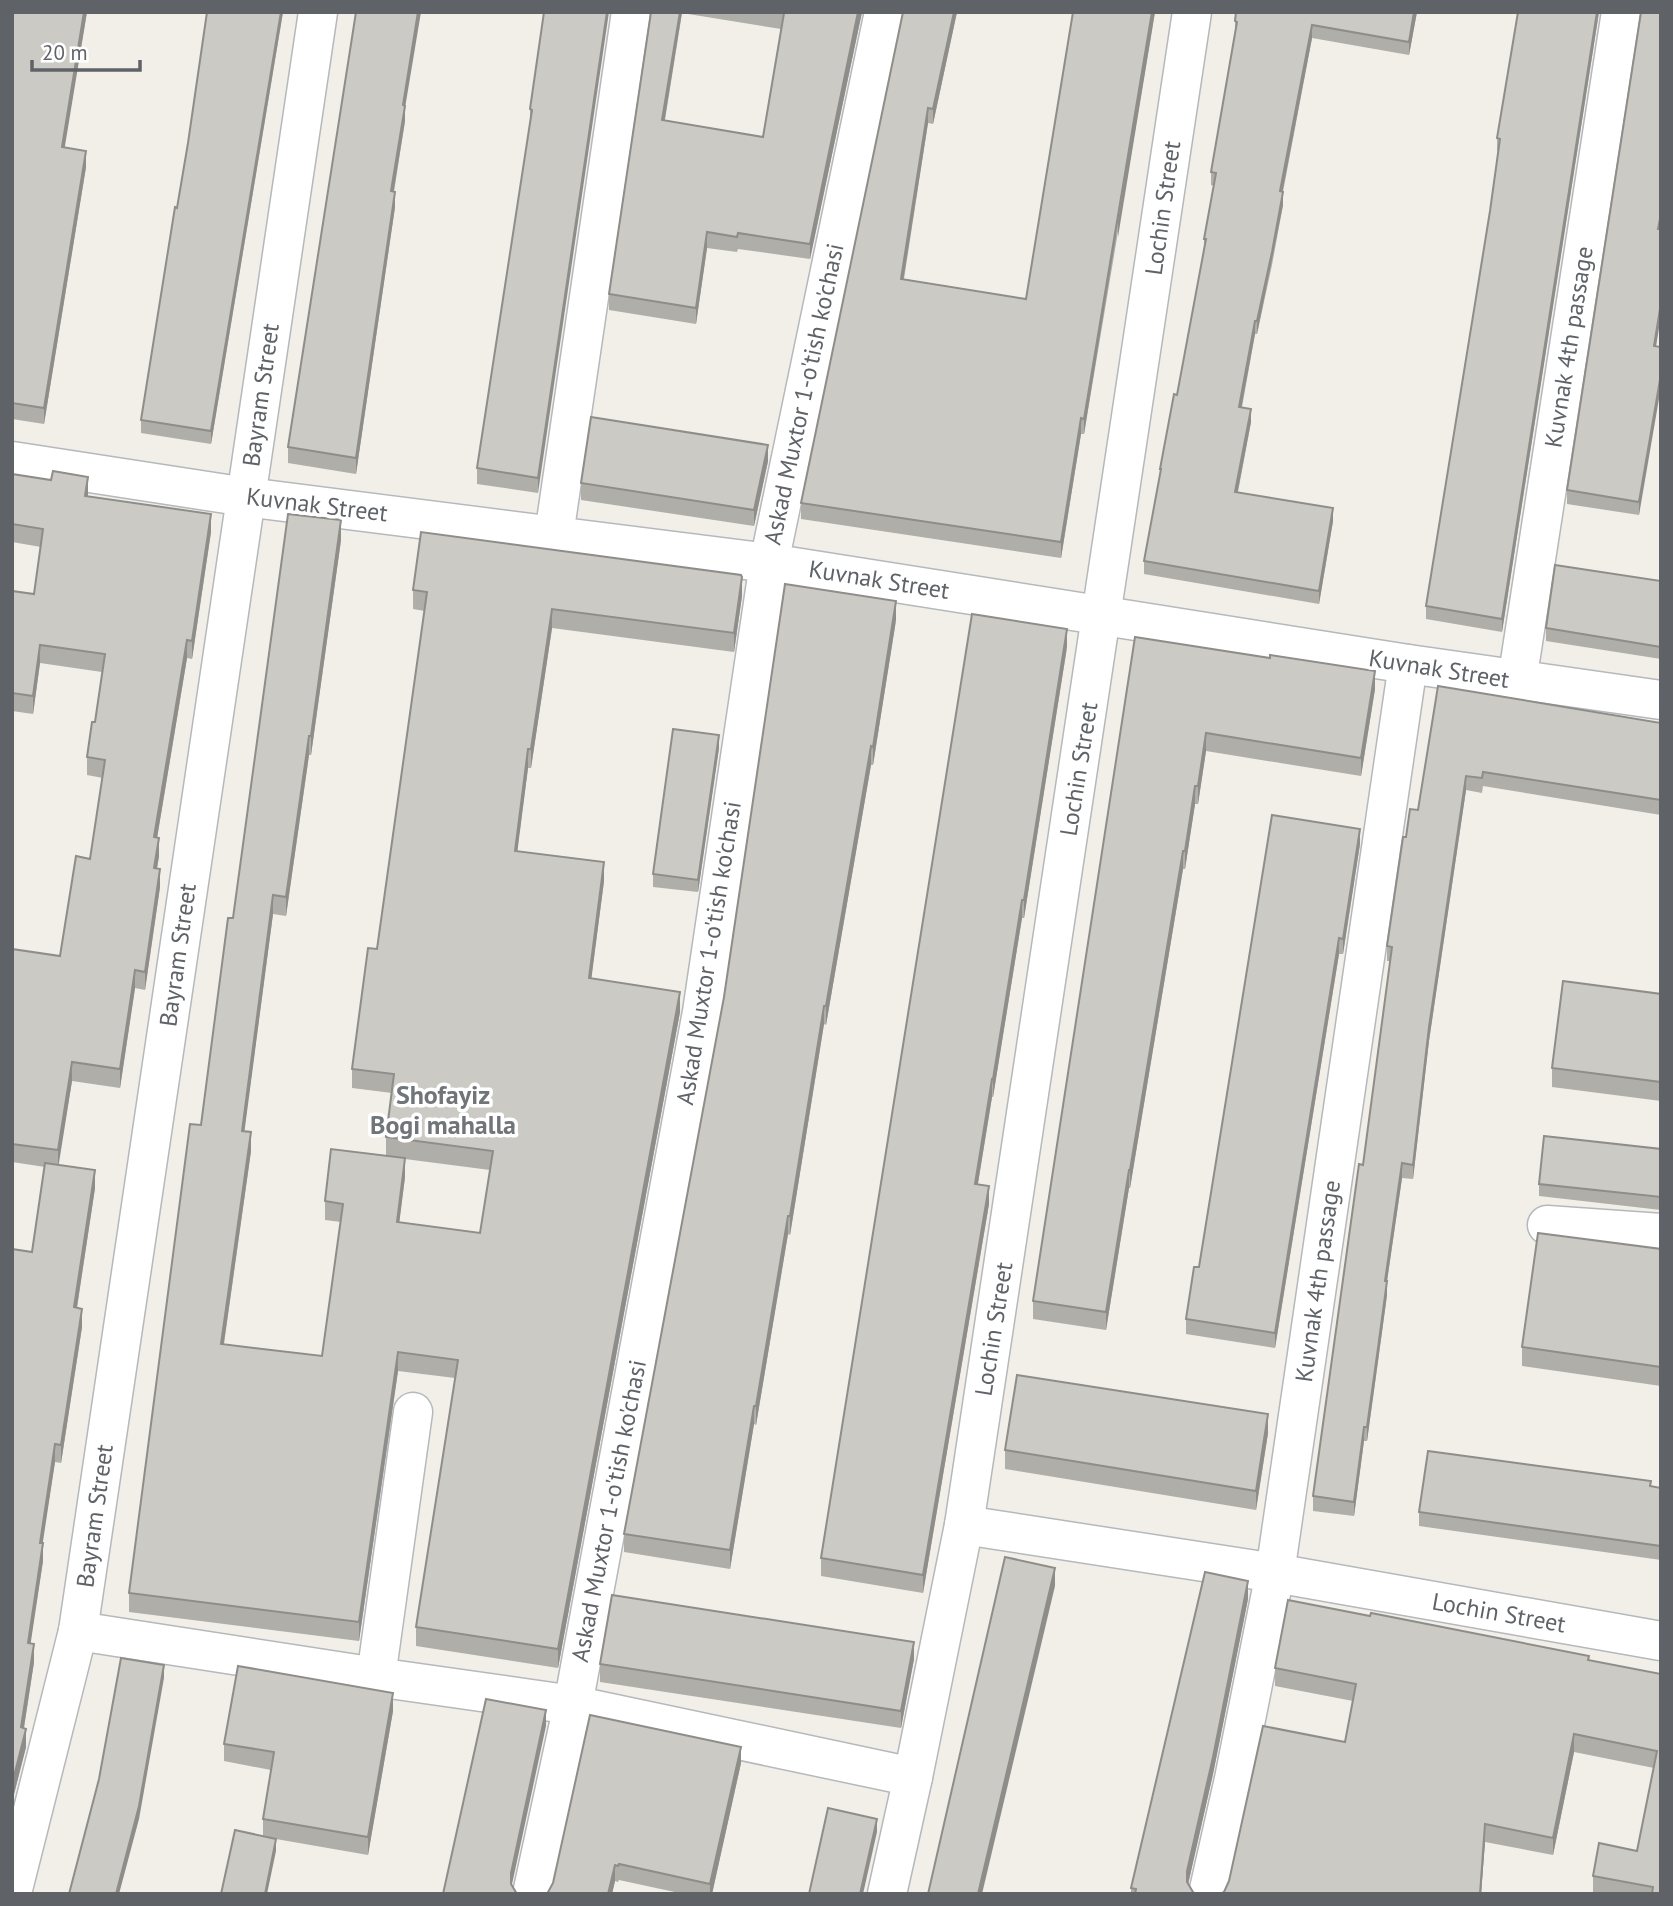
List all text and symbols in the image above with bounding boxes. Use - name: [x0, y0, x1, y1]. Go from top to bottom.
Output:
- scale bar: [32, 28, 140, 72]
- text: 20 m: [42, 39, 88, 66]
- street label: Lochin Street: [1138, 139, 1187, 277]
- street label: Askad Muxtor 1-o'tish ko'chasi: [756, 240, 851, 547]
- street label: Kuvnak 4th passage: [1537, 244, 1600, 450]
- street label: Bayram Street: [235, 321, 286, 469]
- street label: Kuvnаk Street: [245, 480, 389, 529]
- street label: Kuvnаk Street: [807, 553, 952, 606]
- street label: Kuvnаk Street: [1367, 642, 1512, 695]
- street label: Lochin Street: [1053, 700, 1104, 838]
- street label: Askad Muxtor 1-o'tish ko'chasi: [669, 799, 748, 1107]
- street label: Bayram Street: [152, 881, 203, 1029]
- district label: Shofayiz Bogi mahalla: [370, 1078, 516, 1141]
- street label: Kuvnak 4th passage: [1288, 1178, 1347, 1384]
- street label: Lochin Street: [968, 1260, 1019, 1398]
- street label: Askad Muxtor 1-o'tish ko'chasi: [564, 1357, 653, 1665]
- street label: Bayram Street: [69, 1442, 120, 1590]
- street label: Lochin Street: [1430, 1586, 1568, 1640]

